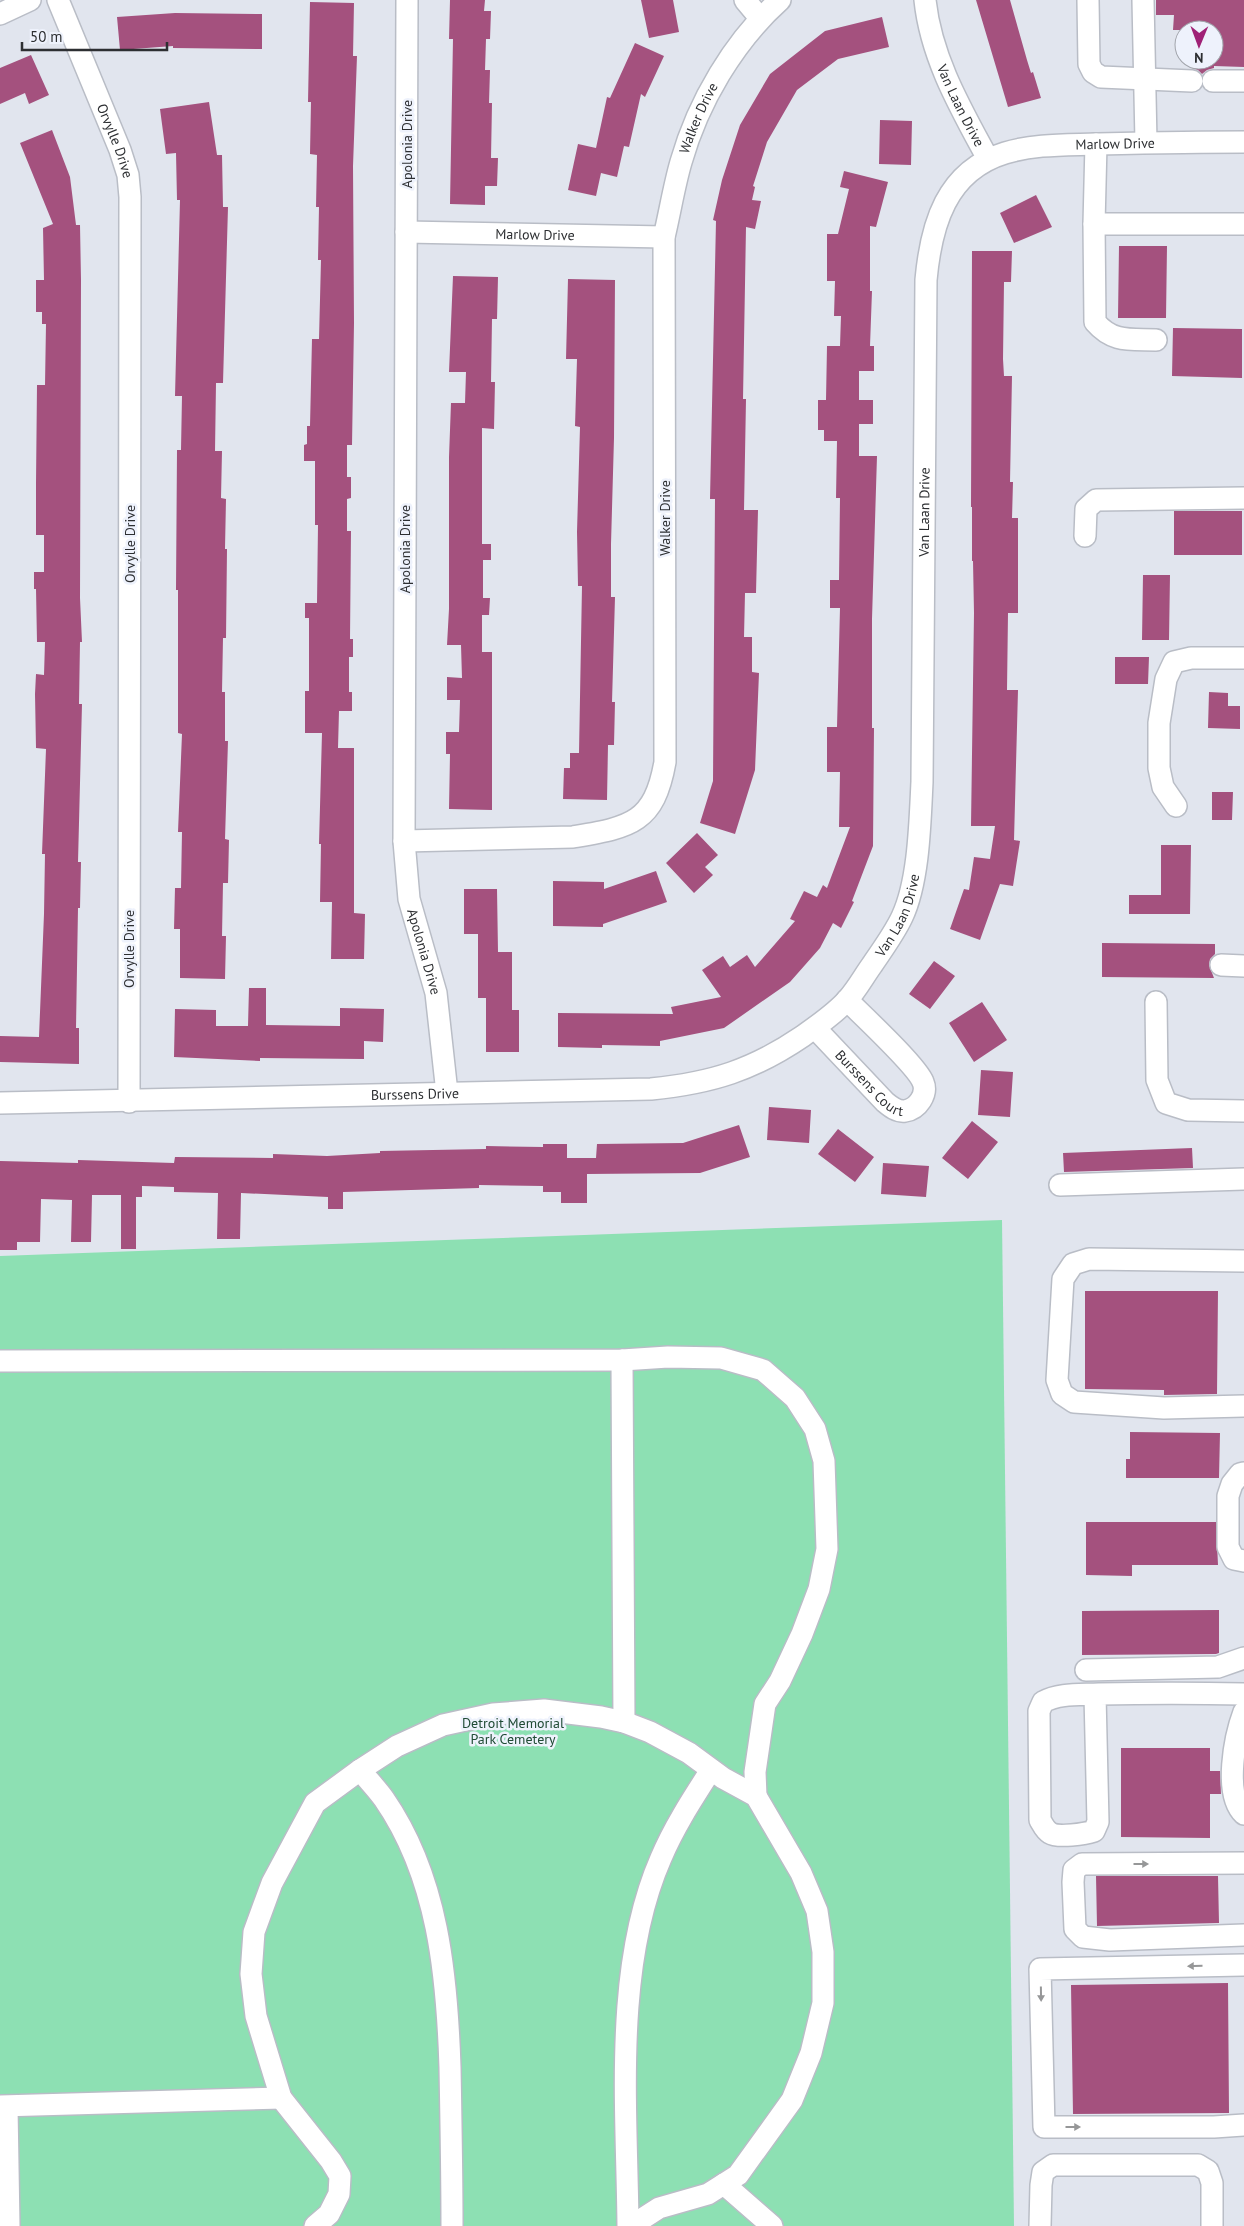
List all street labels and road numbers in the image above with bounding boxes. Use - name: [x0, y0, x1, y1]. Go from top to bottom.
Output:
- street label: Van Laan Drive: [933, 61, 989, 150]
- street label: Walker Drive: [675, 79, 722, 156]
- street label: Apolonia Drive: [398, 100, 416, 188]
- street label: Orvylle Drive: [93, 101, 137, 180]
- street label: Marlow Drive: [1075, 134, 1155, 153]
- street label: Marlow Drive: [495, 225, 575, 244]
- street label: Van Laan Drive: [915, 467, 934, 558]
- street label: Walker Drive: [656, 480, 674, 556]
- street label: Orvylle Drive: [121, 505, 139, 583]
- street label: Apolonia Drive: [396, 505, 414, 593]
- street label: Van Laan Drive: [871, 872, 923, 961]
- street label: Apolonia Drive: [403, 907, 445, 997]
- street label: Orvylle Drive: [120, 910, 138, 988]
- street label: Burssens Court: [831, 1046, 905, 1120]
- street label: Burssens Drive: [371, 1084, 459, 1104]

